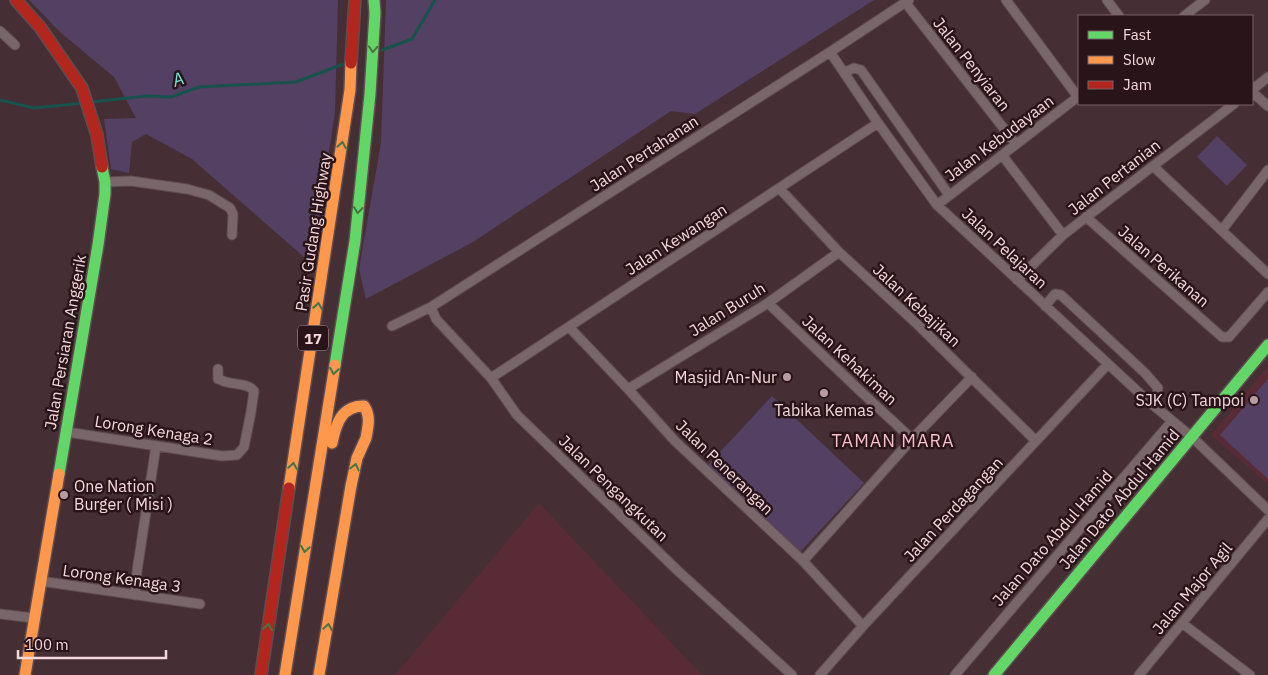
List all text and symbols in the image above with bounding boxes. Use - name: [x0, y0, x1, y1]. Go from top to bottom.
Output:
- street label: Jalan Penyiaran: [929, 13, 1015, 115]
- legend: [1078, 15, 1253, 105]
- text: Fast: [1123, 25, 1151, 44]
- one-way arrow: [367, 45, 378, 53]
- text: Slow: [1123, 50, 1156, 69]
- water label: A: [168, 66, 187, 92]
- text: Jam: [1123, 75, 1152, 94]
- street label: Jalan Kebudayaan: [941, 91, 1057, 185]
- street label: Jalan Pertahanan: [586, 111, 702, 195]
- street label: Jalan Pertanian: [1064, 135, 1164, 219]
- one-way arrow: [336, 141, 347, 149]
- street label: Pasir Gudang Highway: [291, 151, 335, 313]
- street label: Jalan Kewangan: [622, 199, 730, 279]
- street label: Jalan Pelajaran: [958, 203, 1052, 293]
- one-way arrow: [353, 207, 364, 215]
- street label: Jalan Perikanan: [1114, 221, 1214, 311]
- street label: Jalan Persiaran Anggerik: [40, 252, 90, 431]
- street label: Jalan Kebajikan: [869, 259, 965, 351]
- street label: Jalan Buruh: [685, 278, 769, 340]
- one-way arrow: [312, 301, 323, 309]
- street label: Jalan Kehakiman: [798, 311, 902, 409]
- road number: 17: [298, 326, 328, 350]
- one-way arrow: [330, 367, 340, 376]
- place label: Masjid An-Nur: [675, 367, 777, 387]
- marker: Masjid An-Nur: [781, 371, 793, 383]
- marker: Tabika Kemas: [818, 387, 830, 399]
- place label: SJK (C) Tampoi: [1135, 390, 1244, 410]
- marker: SJK (C) Tampoi: [1248, 394, 1260, 406]
- place label: Tabika Kemas: [774, 400, 874, 420]
- street label: Lorong Kenaga 2: [93, 411, 215, 449]
- street label: Jalan Penerangan: [672, 415, 778, 519]
- street label: Jalan Dato' Abdul Hamid: [1055, 425, 1183, 573]
- district label: TAMAN MARA: [831, 429, 955, 452]
- street label: Jalan Pengangkutan: [555, 431, 673, 545]
- street label: Jalan Perdagangan: [899, 452, 1007, 566]
- one-way arrow: [288, 462, 298, 471]
- one-way arrow: [349, 462, 360, 471]
- street label: Jalan Dato Abdul Hamid: [988, 466, 1116, 610]
- place label: One Nation Burger ( Misi ): [74, 476, 173, 514]
- marker: One Nation Burger ( Misi ): [58, 489, 70, 501]
- street label: Jalan Major Agil: [1148, 538, 1236, 638]
- one-way arrow: [300, 545, 311, 553]
- street label: Lorong Kenaga 3: [62, 560, 182, 596]
- one-way arrow: [263, 622, 273, 631]
- one-way arrow: [322, 623, 332, 631]
- scale bar: [18, 628, 165, 660]
- text: 100 m: [25, 635, 69, 654]

